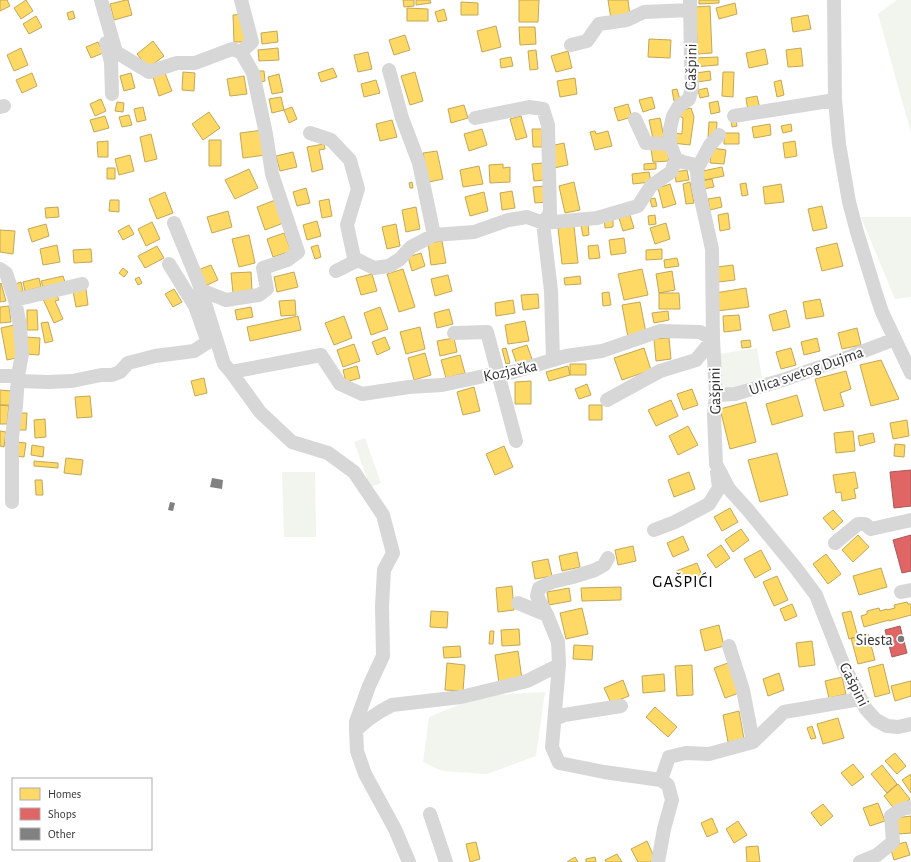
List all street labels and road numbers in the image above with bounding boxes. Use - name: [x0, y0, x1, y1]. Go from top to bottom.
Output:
- street label: Gašpini: [683, 43, 699, 91]
- street label: Ulica svetog Dujma: [747, 344, 866, 399]
- street label: Kozjačka: [482, 357, 539, 385]
- street label: Gašpini: [707, 367, 723, 415]
- street label: Gašpini: [836, 660, 872, 709]

